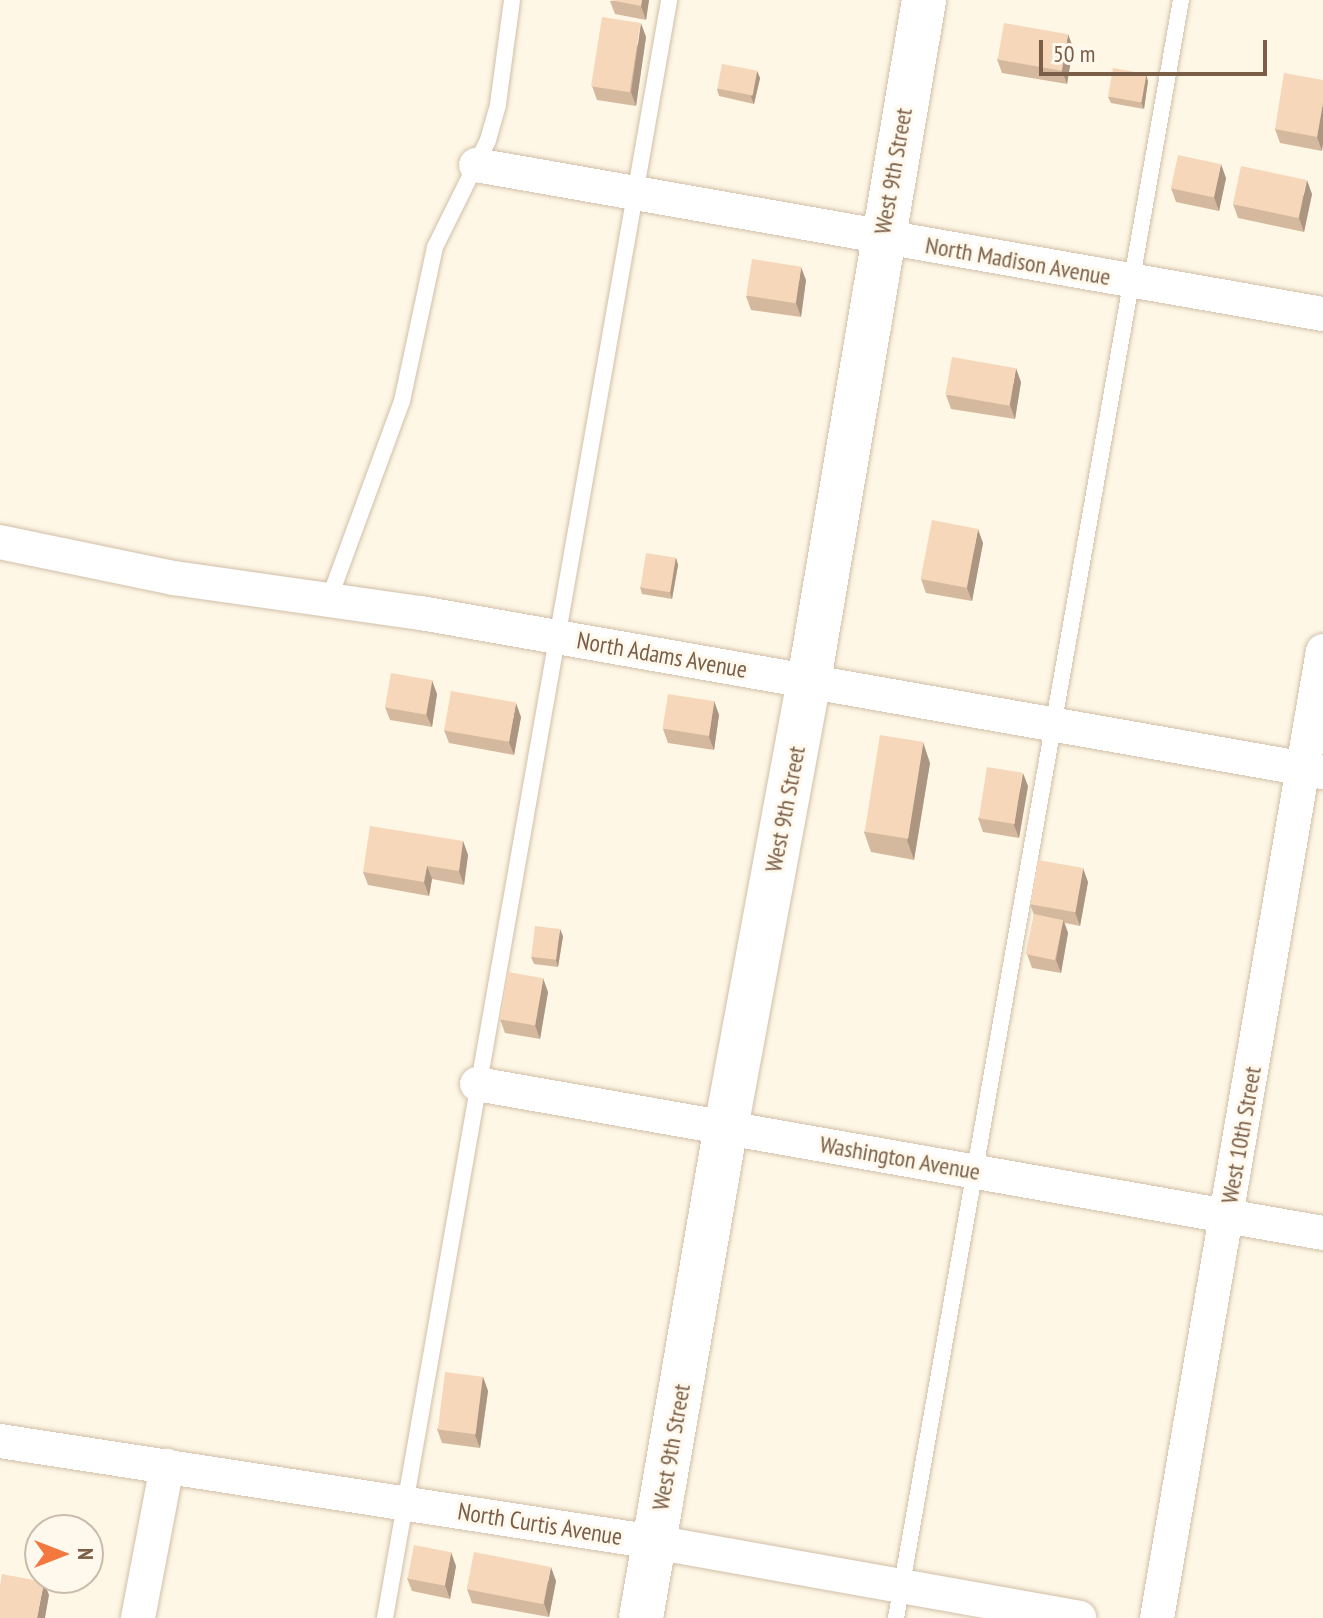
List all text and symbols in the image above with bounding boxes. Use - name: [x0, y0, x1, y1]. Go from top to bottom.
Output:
- scale bar: [1043, 24, 1271, 74]
- text: 50 m: [1053, 38, 1095, 69]
- street label: West 9th Street: [868, 106, 918, 236]
- street label: North Madison Avenue: [923, 230, 1113, 292]
- street label: North Adams Avenue: [574, 626, 750, 684]
- street label: West 9th Street: [759, 744, 811, 874]
- street label: West 10th Street: [1215, 1064, 1267, 1206]
- street label: Washington Avenue: [817, 1130, 983, 1186]
- street label: West 9th Street: [646, 1382, 696, 1512]
- street label: North Curtis Avenue: [455, 1497, 625, 1551]
- north arrow: [24, 1514, 104, 1594]
- text: N: [72, 1548, 100, 1560]

